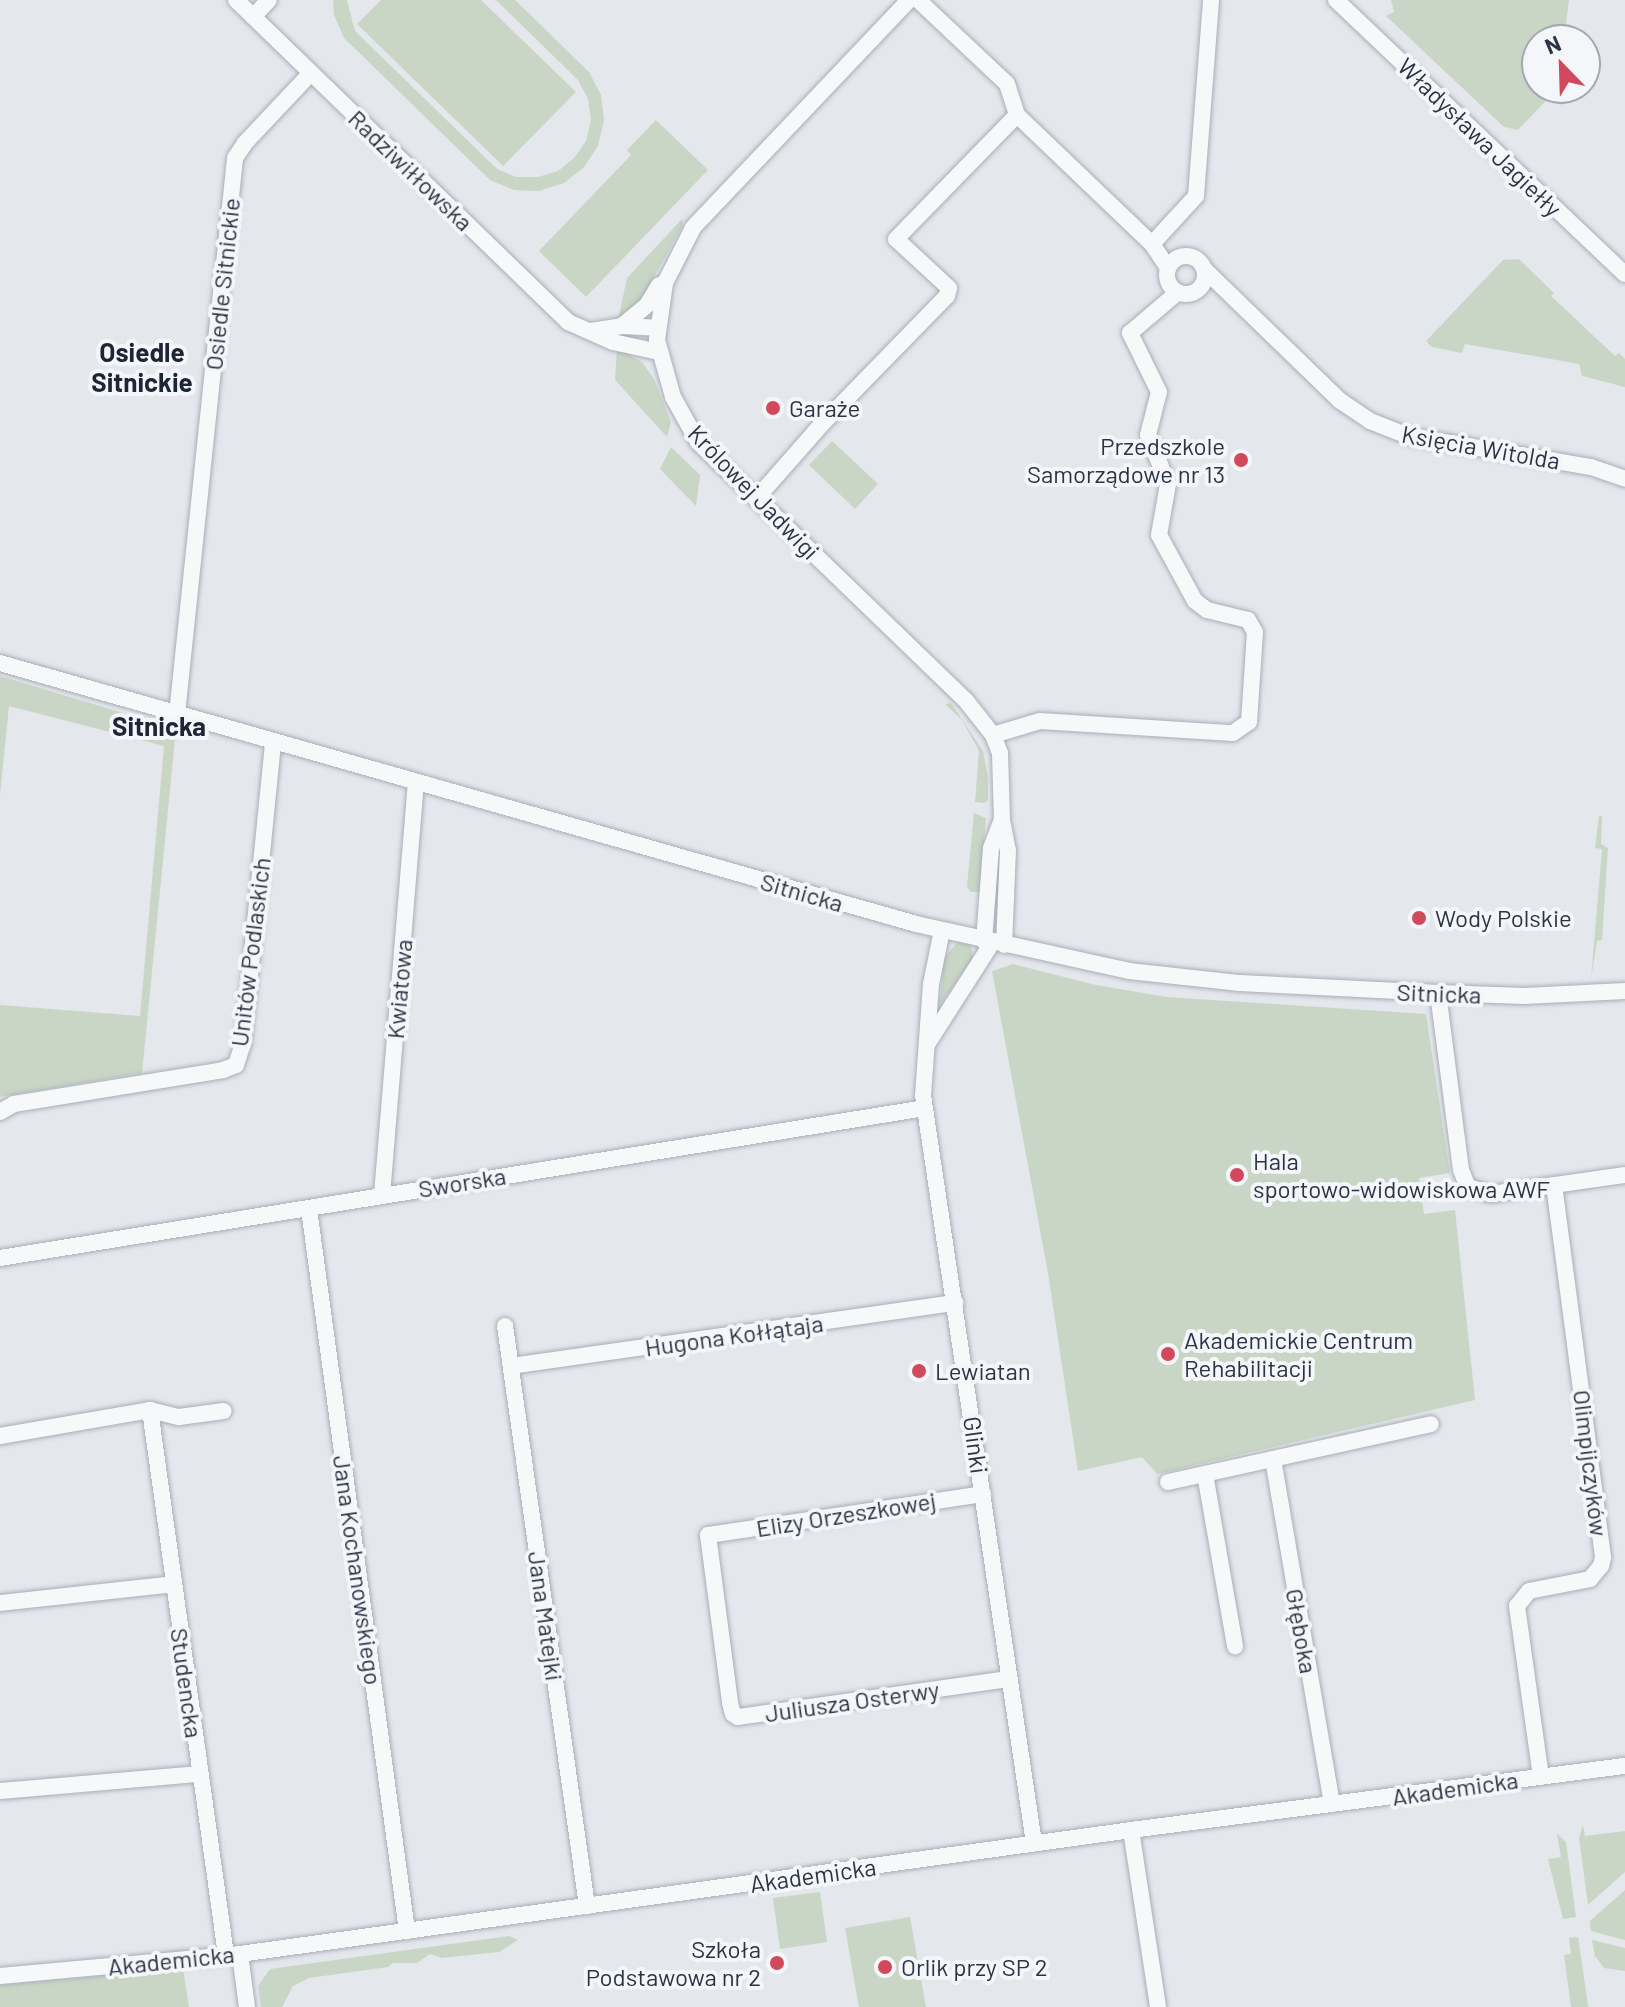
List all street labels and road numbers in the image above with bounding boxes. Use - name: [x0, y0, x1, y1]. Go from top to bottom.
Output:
- street label: Władysława Jagiełły: [1392, 52, 1568, 222]
- street label: Radziwiłłowska: [343, 104, 479, 236]
- street label: Osiedle Sitnickie: [199, 196, 245, 372]
- street label: Królowej Jadwigi: [682, 419, 826, 565]
- street label: Księcia Witolda: [1400, 419, 1562, 475]
- street label: Unitów Podlaskich: [224, 856, 276, 1048]
- street label: Sitnicka: [757, 867, 847, 917]
- street label: Kwiatowa: [380, 938, 418, 1040]
- street label: Sitnicka: [1396, 977, 1482, 1009]
- street label: Sworska: [416, 1161, 508, 1203]
- street label: Hugona Kołłątaja: [643, 1308, 825, 1362]
- street label: Olimpijczyków: [1568, 1388, 1614, 1538]
- street label: Glinki: [958, 1415, 994, 1475]
- street label: Jana Kochanowskiego: [328, 1453, 388, 1687]
- street label: Elizy Orzeszkowej: [754, 1486, 938, 1542]
- street label: Jana Matejki: [523, 1549, 569, 1683]
- street label: Głęboka: [1280, 1586, 1324, 1676]
- street label: Studencka: [165, 1626, 209, 1740]
- street label: Juliusza Osterwy: [763, 1675, 941, 1727]
- street label: Akademicka: [1390, 1765, 1520, 1811]
- street label: Akademicka: [748, 1852, 878, 1898]
- street label: Akademicka: [106, 1939, 236, 1981]

